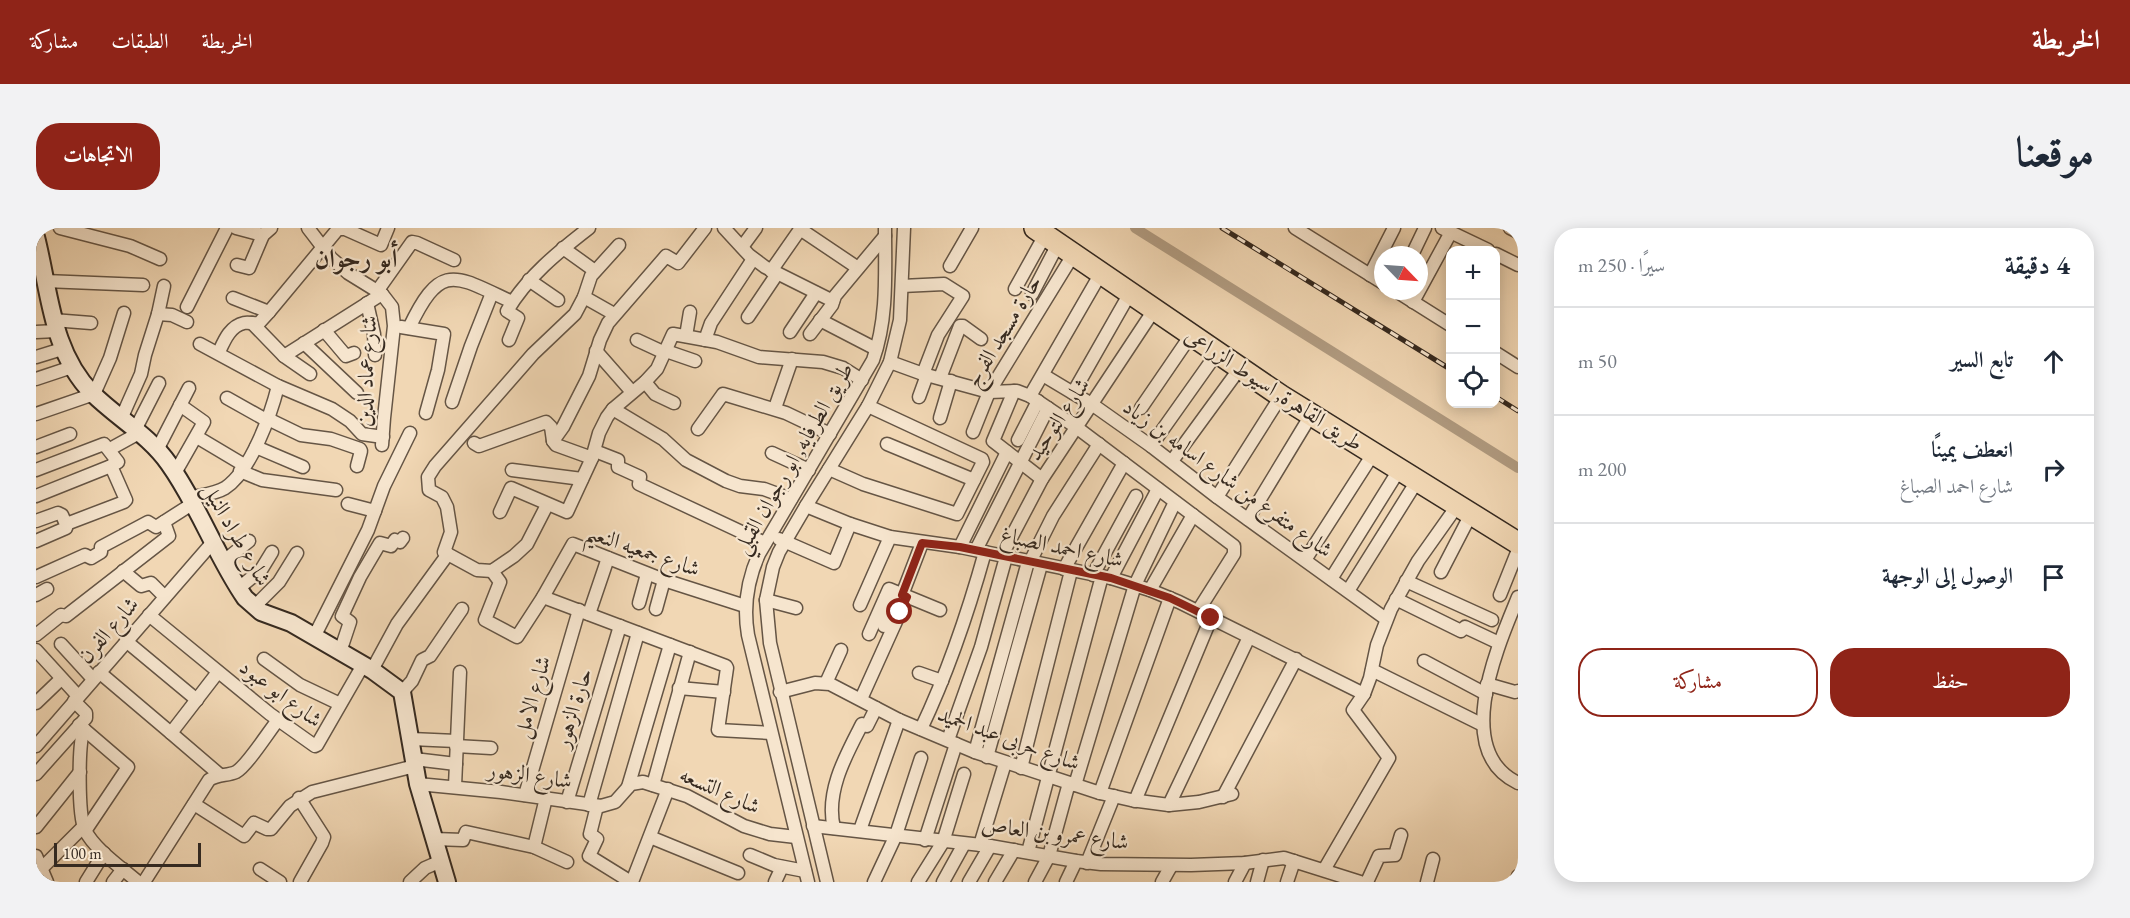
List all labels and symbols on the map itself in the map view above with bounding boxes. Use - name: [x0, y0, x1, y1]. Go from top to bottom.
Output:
- district label: أبو رجوان: [314, 240, 398, 275]
- north arrow: [1374, 246, 1428, 300]
- street label: حارة مسجد الفرج: [958, 269, 1052, 395]
- street label: شارع عماد الدين: [349, 314, 387, 428]
- street label: طريق القاهرة, اسيوط الزراعى: [1179, 321, 1369, 457]
- street label: طريق الطرفايه, ابو رجوان القبلي: [726, 357, 866, 563]
- street label: شارع التوحيد: [1020, 372, 1100, 468]
- street label: شارع متفرع من شارع اسامه بن زياد: [1115, 392, 1339, 567]
- street label: شارع طراد النيل: [192, 477, 278, 593]
- street label: شارع جمعيه النعيم: [580, 517, 704, 590]
- street label: شارع احمد الصباغ: [997, 520, 1126, 578]
- street label: شارع الفرن: [71, 590, 148, 672]
- route start: [886, 598, 912, 624]
- route end: [1197, 604, 1223, 630]
- street label: شارع ابو عبود: [231, 652, 328, 737]
- street label: شارع الامل: [506, 653, 561, 743]
- street label: حارة الزهور: [547, 665, 599, 753]
- street label: شارع حربى عبد الحميد: [932, 699, 1084, 781]
- street label: شارع الزهور: [483, 754, 574, 799]
- street label: شارع التسعه: [673, 759, 765, 824]
- street label: شارع عمرو بن العاص: [979, 810, 1130, 860]
- scale bar: [54, 840, 201, 868]

